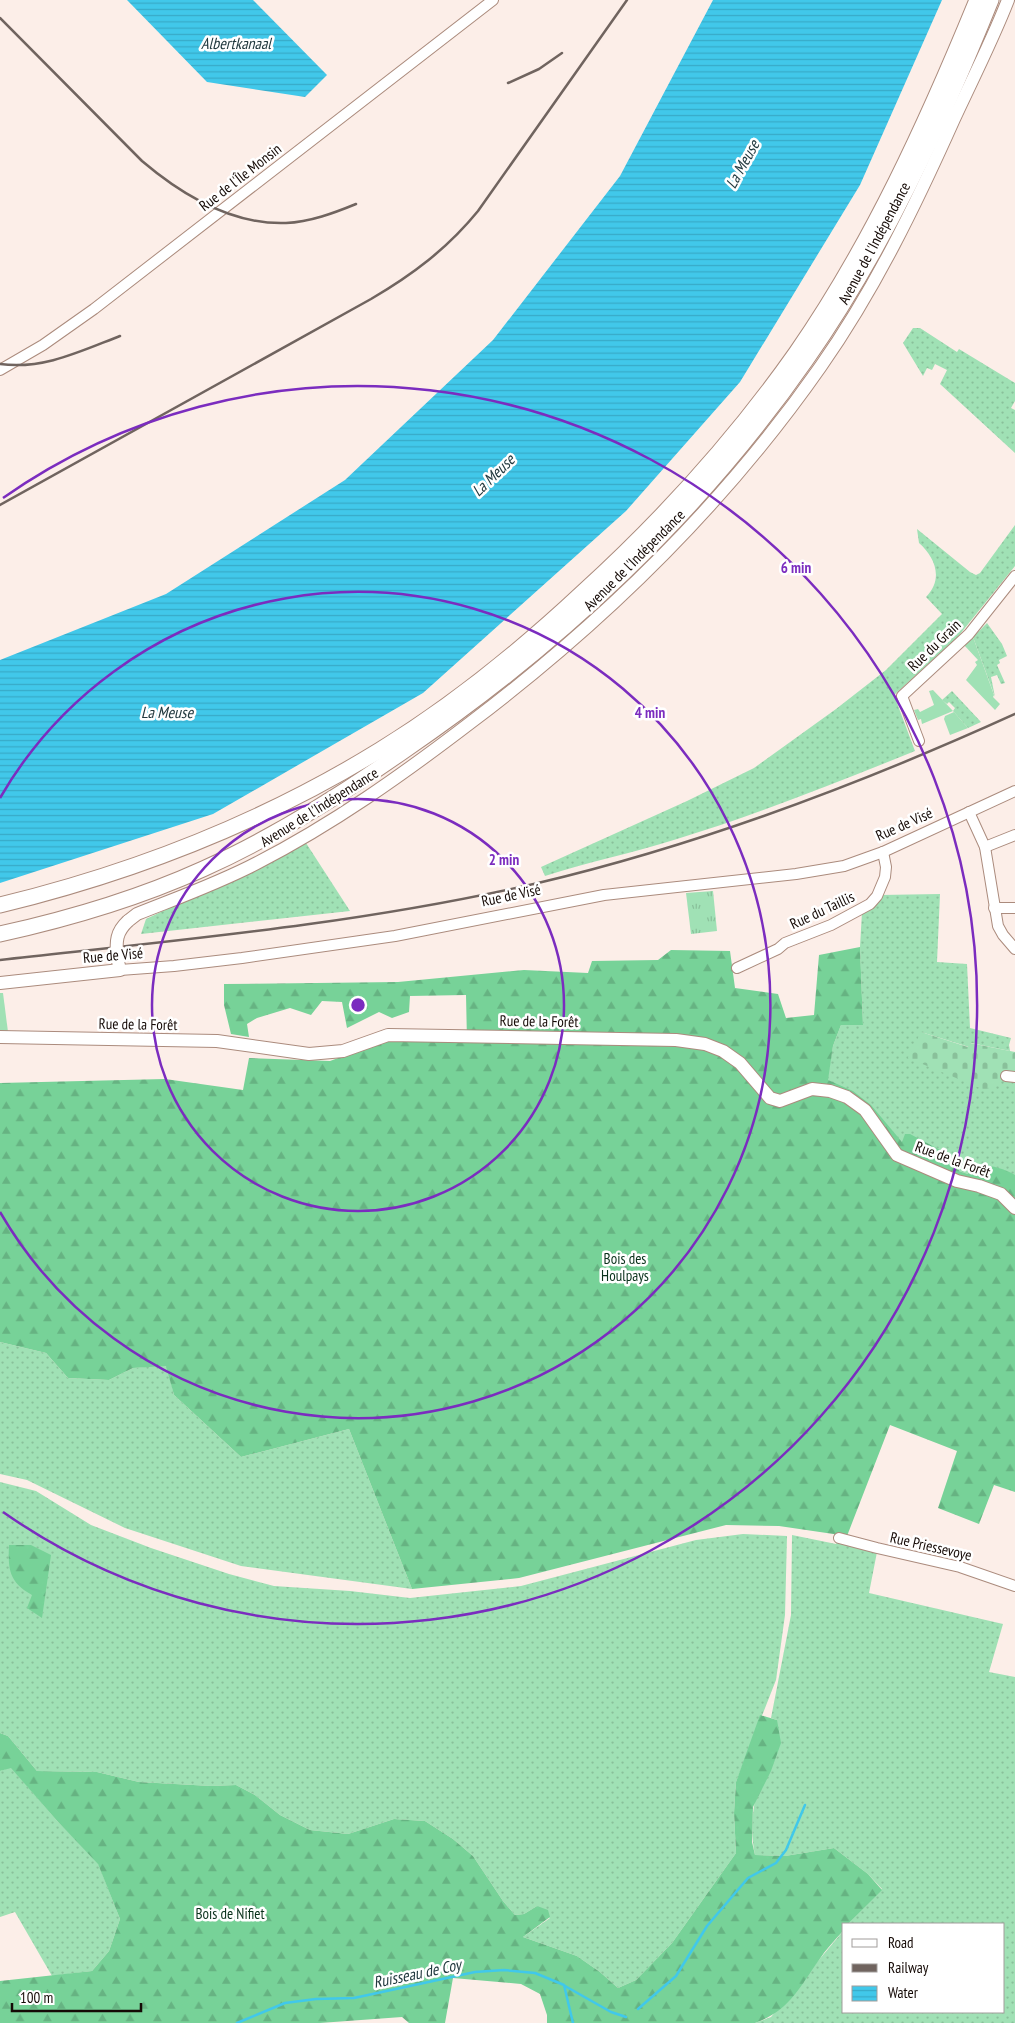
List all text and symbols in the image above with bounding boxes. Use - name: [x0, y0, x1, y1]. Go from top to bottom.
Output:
- water label: Albertkanaal: [201, 33, 272, 53]
- water label: La Meuse: [721, 135, 764, 192]
- street label: Rue de l'Île Monsin: [195, 139, 285, 215]
- street label: Avenue de l'Indépendance: [834, 179, 914, 307]
- water label: La Meuse: [467, 449, 520, 500]
- street label: Avenue de l'Indépendance: [579, 505, 689, 615]
- text: 6 min: [781, 558, 811, 577]
- street label: Rue du Grain: [903, 615, 965, 675]
- water label: La Meuse: [141, 702, 194, 722]
- text: 4 min: [635, 703, 665, 722]
- street label: Avenue de l'Indépendance: [256, 763, 382, 851]
- street label: Rue de Visé: [873, 803, 935, 845]
- text: 2 min: [489, 850, 519, 869]
- street label: Rue de Visé: [480, 879, 542, 911]
- street label: Rue du Taillis: [787, 887, 857, 933]
- street label: Rue de Visé: [82, 943, 144, 967]
- centre of rings: [349, 996, 367, 1014]
- street label: Rue de la Forêt: [499, 1011, 579, 1031]
- street label: Rue de la Forêt: [98, 1014, 178, 1034]
- street label: Rue de la Forêt: [913, 1137, 993, 1181]
- park label: Bois des Houlpays: [601, 1249, 649, 1285]
- street label: Rue Priessevoye: [888, 1527, 974, 1565]
- park label: Bois de Nifiet: [195, 1904, 265, 1923]
- legend: [842, 1923, 1005, 2013]
- text: Road: [888, 1933, 914, 1952]
- water label: Ruisseau de Coy: [371, 1954, 464, 1992]
- text: Railway: [888, 1958, 929, 1977]
- scale bar: [12, 1980, 141, 2012]
- text: Water: [888, 1983, 919, 2002]
- text: 100 m: [20, 1988, 53, 2007]

